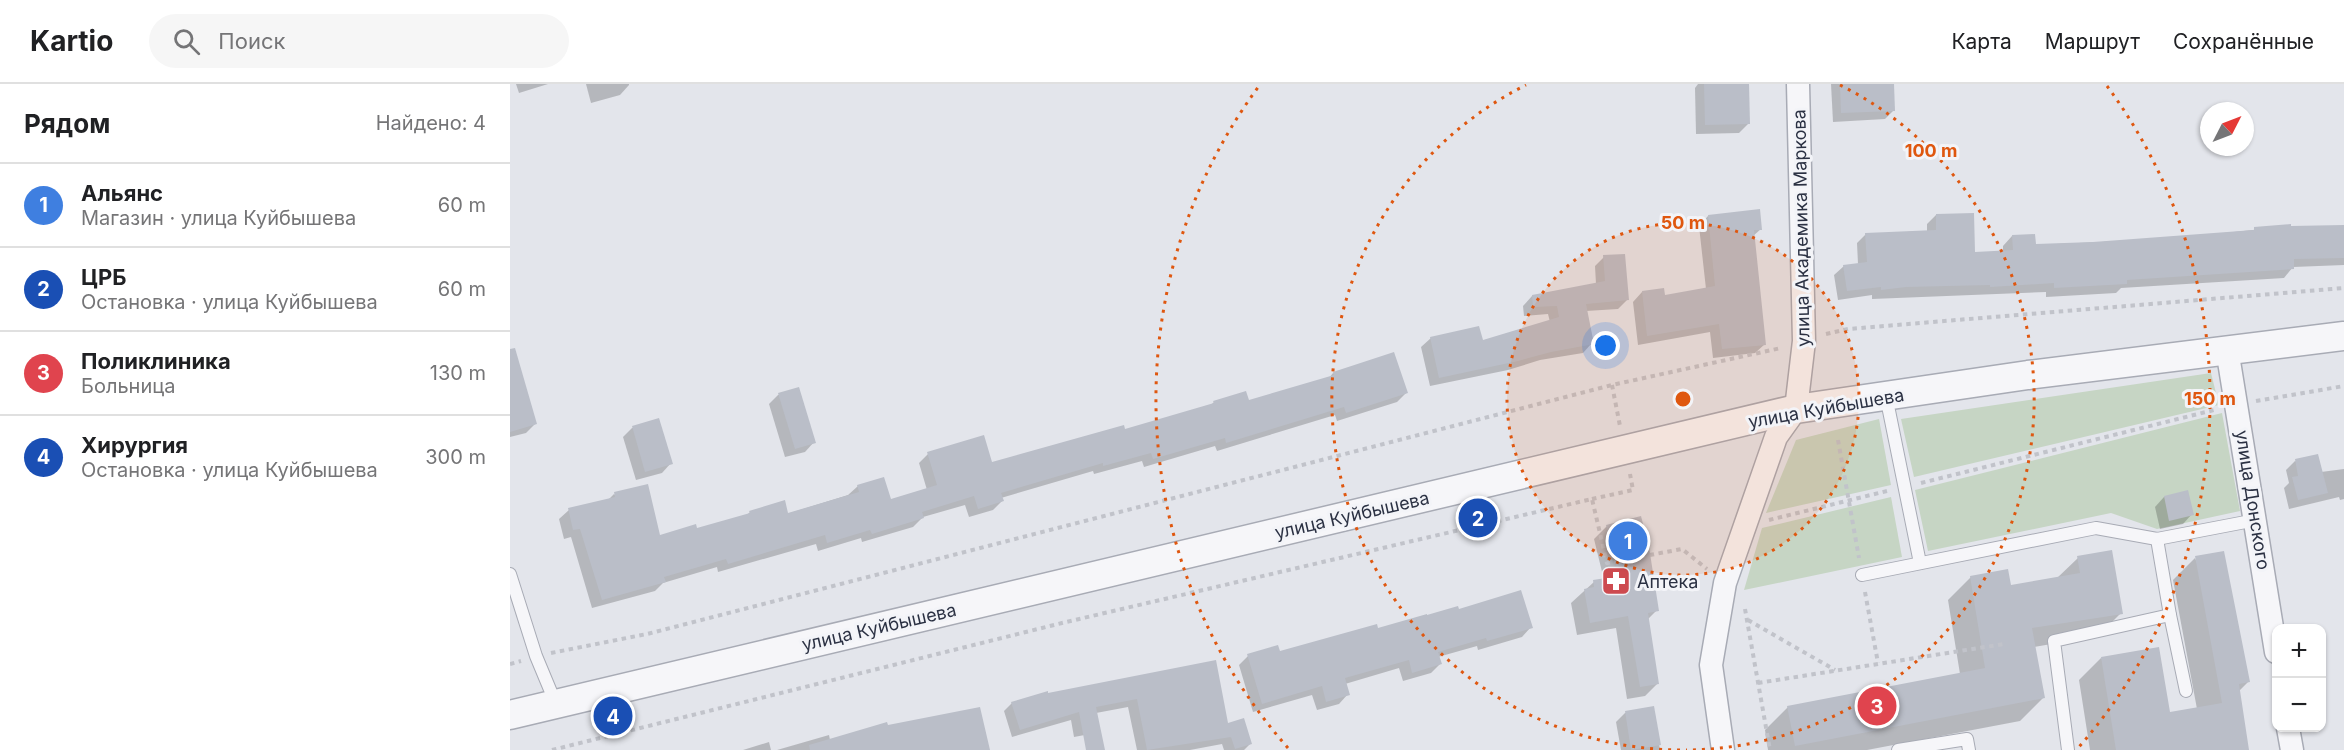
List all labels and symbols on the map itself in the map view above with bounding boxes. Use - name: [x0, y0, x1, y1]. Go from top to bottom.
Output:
- north arrow: [2200, 102, 2254, 156]
- street label: улица Академика Маркова: [1788, 109, 1814, 347]
- text: 100 m: [1905, 140, 1957, 161]
- text: 50 m: [1661, 212, 1705, 233]
- your location: [1591, 331, 1620, 360]
- street label: улица Куйбышева: [1746, 384, 1906, 432]
- text: 150 m: [2184, 388, 2236, 409]
- centre of rings: [1673, 389, 1693, 409]
- street label: улица Донского: [2232, 429, 2274, 571]
- street label: улица Куйбышева: [1273, 487, 1431, 543]
- pin: 2: [1458, 496, 1498, 540]
- pin: 1: [1608, 518, 1648, 564]
- pharmacy icon: Аптека: [1600, 565, 1632, 597]
- place label: Аптека: [1637, 571, 1698, 592]
- street label: улица Куйбышева: [800, 599, 958, 655]
- pin: 3: [1858, 684, 1896, 728]
- pin: 4: [594, 694, 632, 738]

